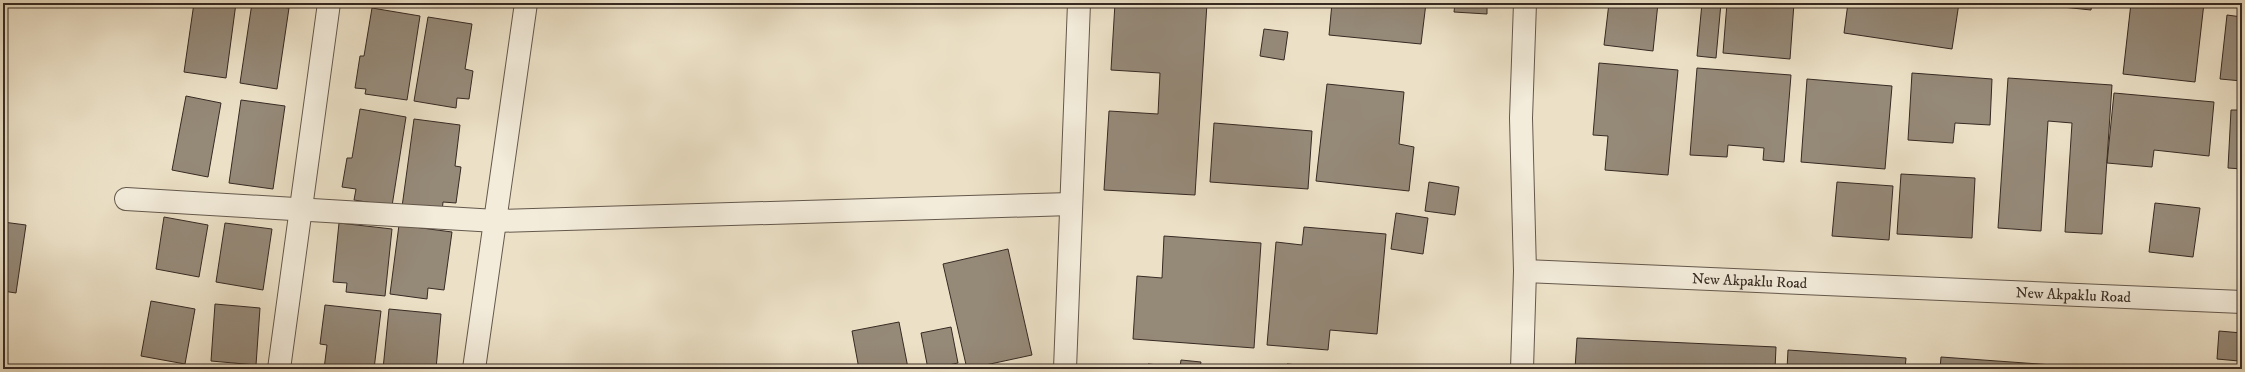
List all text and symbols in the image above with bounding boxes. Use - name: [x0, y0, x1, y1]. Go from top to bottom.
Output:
- street label: New Akpaklu Road: [1692, 269, 1808, 293]
- street label: New Akpaklu Road: [2015, 283, 2132, 307]

